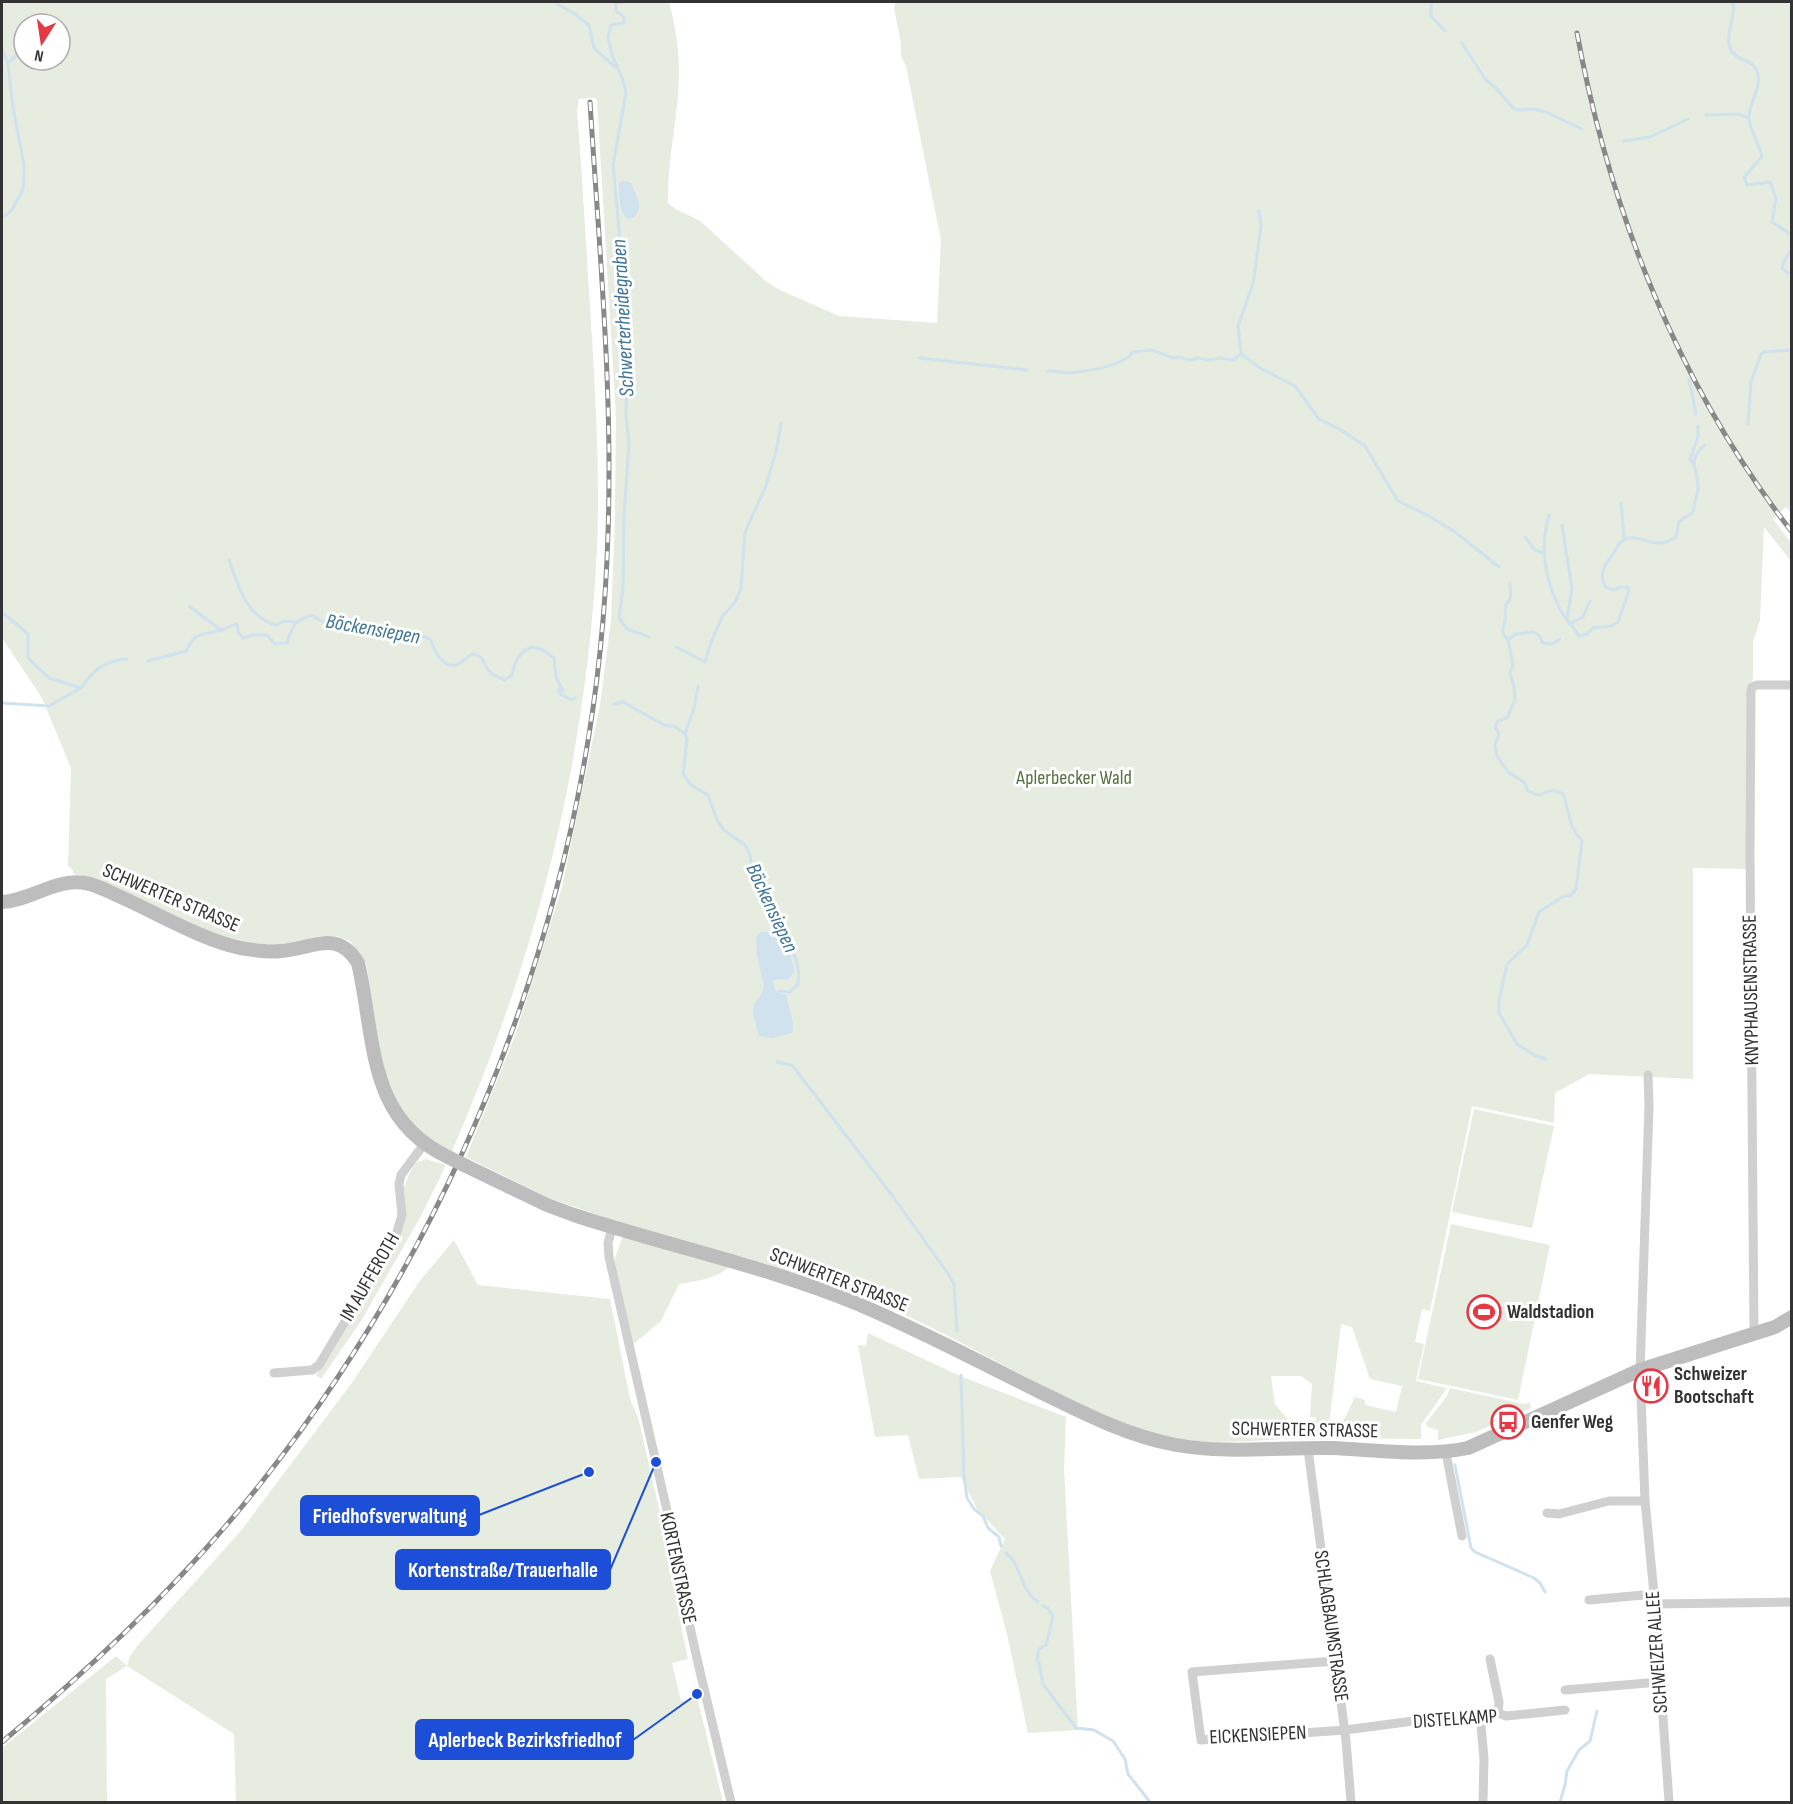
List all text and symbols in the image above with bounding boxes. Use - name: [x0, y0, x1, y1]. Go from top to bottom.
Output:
- north arrow: [12, 12, 72, 72]
- text: N: [33, 45, 45, 65]
- water label: Schwerterheidegraben: [606, 238, 640, 397]
- water label: Böckensiepen: [324, 608, 422, 650]
- park label: Aplerbecker Wald: [1015, 766, 1132, 790]
- street label: SCHWERTER STRASSE: [99, 858, 243, 938]
- water label: Böckensiepen: [741, 860, 804, 957]
- street label: KNYPHAUSENSTRASSE: [1738, 914, 1764, 1066]
- street label: IM AUFFEROTH: [335, 1228, 405, 1326]
- street label: SCHWERTER STRASSE: [766, 1243, 912, 1317]
- sports icon: Waldstadion: [1466, 1294, 1502, 1330]
- place label: Waldstadion: [1507, 1300, 1594, 1324]
- place label: Schweizer Bootschaft: [1674, 1362, 1754, 1409]
- restaurant icon: Schweizer Bootschaft: [1633, 1368, 1669, 1404]
- bus stop icon: Genfer Weg: [1490, 1404, 1526, 1440]
- place label: Genfer Weg: [1531, 1410, 1614, 1434]
- street label: SCHWERTER STRASSE: [1231, 1417, 1379, 1443]
- callout: Friedhofsverwaltung: [301, 1496, 479, 1535]
- text: Friedhofsverwaltung: [313, 1504, 467, 1529]
- street label: KORTENSTRASSE: [654, 1510, 702, 1626]
- street label: SCHLAGBAUMSTRASSE: [1308, 1549, 1354, 1703]
- callout: Kortenstraße/Trauerhalle: [396, 1550, 610, 1589]
- text: Kortenstraße/Trauerhalle: [408, 1558, 598, 1583]
- street label: SCHWEIZER ALLEE: [1641, 1590, 1673, 1714]
- street label: DISTELKAMP: [1412, 1704, 1498, 1734]
- callout: Aplerbeck Bezirksfriedhof: [416, 1720, 633, 1759]
- street label: EICKENSIEPEN: [1209, 1720, 1307, 1750]
- text: Aplerbeck Bezirksfriedhof: [428, 1728, 622, 1753]

